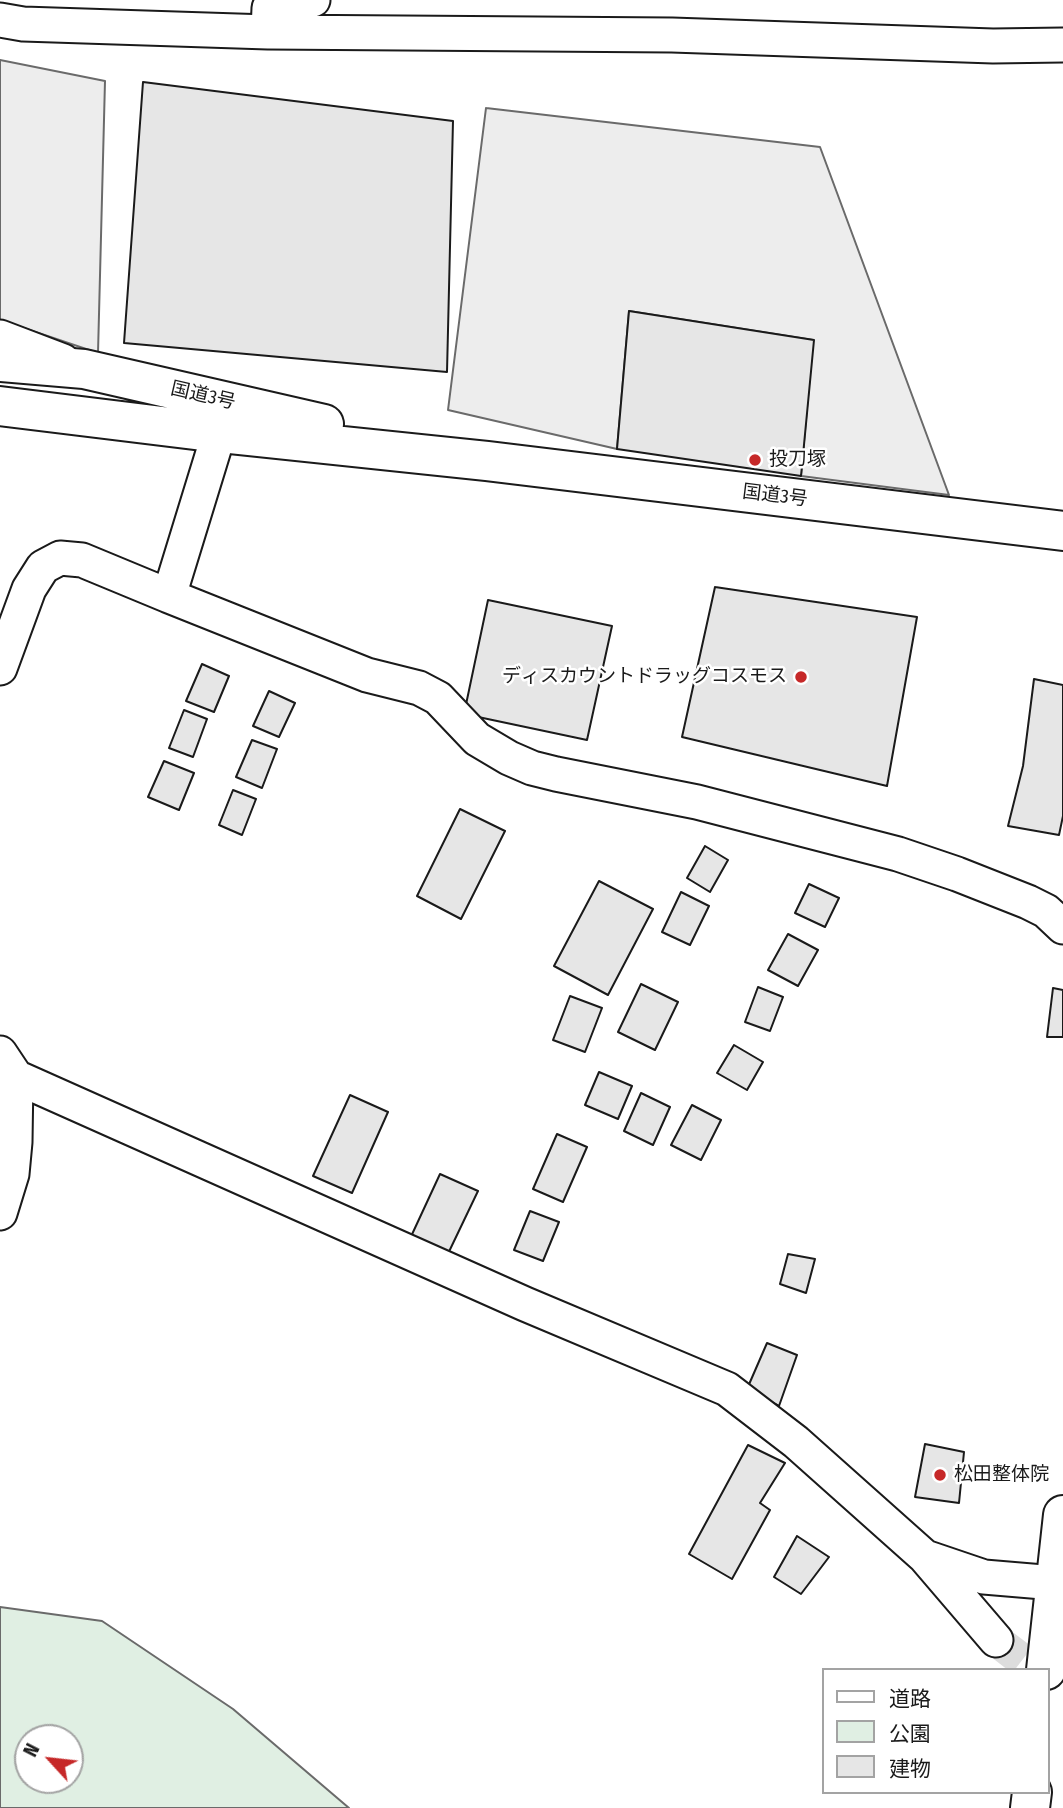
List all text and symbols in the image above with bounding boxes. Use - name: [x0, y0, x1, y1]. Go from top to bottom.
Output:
- street label: 国道3号: [168, 378, 238, 414]
- place label: 投刀塚: [769, 449, 826, 471]
- marker: 投刀塚: [747, 452, 763, 468]
- street label: 国道3号: [741, 481, 809, 511]
- place label: ディスカウントドラッグコスモス: [502, 666, 787, 688]
- marker: ディスカウントドラッグコスモス: [793, 669, 809, 685]
- place label: 松田整体院: [954, 1464, 1049, 1486]
- marker: 松田整体院: [932, 1467, 948, 1483]
- legend: [822, 1668, 1049, 1794]
- text: 道路: [889, 1686, 931, 1712]
- text: 公園: [889, 1721, 931, 1747]
- north arrow: [14, 1724, 84, 1794]
- text: N: [19, 1740, 44, 1760]
- text: 建物: [889, 1756, 931, 1782]

